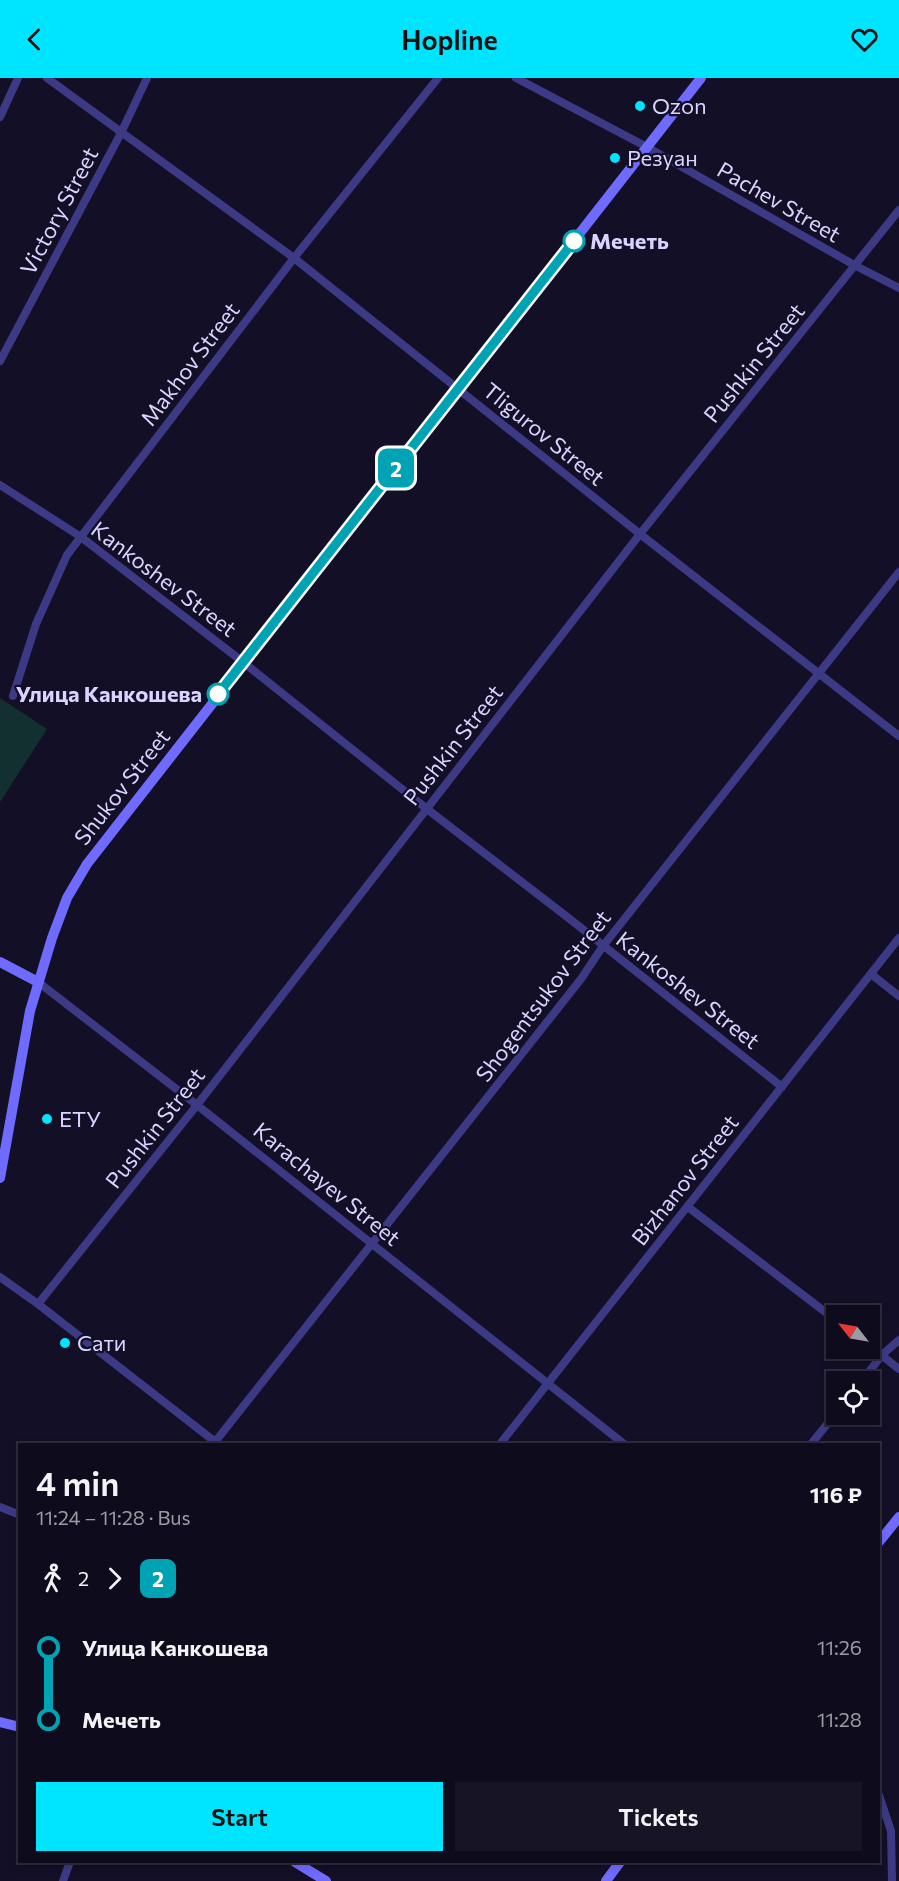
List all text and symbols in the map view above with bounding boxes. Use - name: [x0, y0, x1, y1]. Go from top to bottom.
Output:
- icon: back: [18, 23, 51, 56]
- text: Hopline: [401, 23, 498, 56]
- icon: heart: [848, 23, 881, 56]
- place label: Ozon: [652, 92, 707, 119]
- marker: Ozon: [633, 99, 647, 113]
- street label: Victory Street: [14, 143, 103, 279]
- place label: Резуан: [627, 144, 698, 171]
- marker: Резуан: [608, 151, 622, 165]
- street label: Pachev Street: [713, 155, 846, 248]
- place label: Мечеть: [590, 227, 669, 254]
- marker: Мечеть: [563, 230, 585, 252]
- street label: Makhov Street: [134, 297, 245, 431]
- street label: Pushkin Street: [697, 298, 810, 428]
- street label: Tligurov Street: [478, 376, 610, 491]
- line badge: 2: [376, 448, 416, 488]
- text: 2: [390, 456, 402, 481]
- street label: Kankoshev Street: [86, 515, 242, 642]
- street label: Pushkin Street: [397, 679, 508, 810]
- place label: Улица Канкошева: [16, 680, 202, 707]
- marker: Улица Канкошева: [207, 683, 229, 705]
- street label: Shukov Street: [68, 723, 175, 850]
- street label: Shogentsukov Street: [469, 905, 616, 1087]
- street label: Kankoshev Street: [611, 925, 766, 1054]
- street label: Pushkin Street: [99, 1062, 210, 1193]
- place label: ЕТУ: [59, 1105, 101, 1132]
- street label: Bizhanov Street: [625, 1109, 744, 1250]
- marker: ЕТУ: [40, 1112, 54, 1126]
- street label: Karachayev Street: [248, 1116, 406, 1251]
- north arrow: [826, 1305, 880, 1359]
- map controls: [826, 1305, 880, 1425]
- place label: Сати: [77, 1329, 126, 1356]
- marker: Сати: [58, 1336, 72, 1350]
- button: locate: [826, 1371, 880, 1425]
- text: 4 min: [36, 1462, 119, 1503]
- text: 116 ₽: [810, 1481, 862, 1508]
- text: 11:24 – 11:28 · Bus: [36, 1505, 191, 1529]
- icon: walk: [36, 1562, 69, 1595]
- icon: forward: [98, 1562, 131, 1595]
- text: 2: [78, 1566, 89, 1590]
- text: 2: [152, 1566, 164, 1591]
- text: Улица Канкошева: [82, 1634, 268, 1661]
- text: 11:26: [817, 1635, 862, 1659]
- text: Мечеть: [82, 1706, 161, 1733]
- text: 11:28: [817, 1707, 862, 1731]
- button: Start: [36, 1782, 443, 1851]
- button: Tickets: [455, 1782, 862, 1851]

